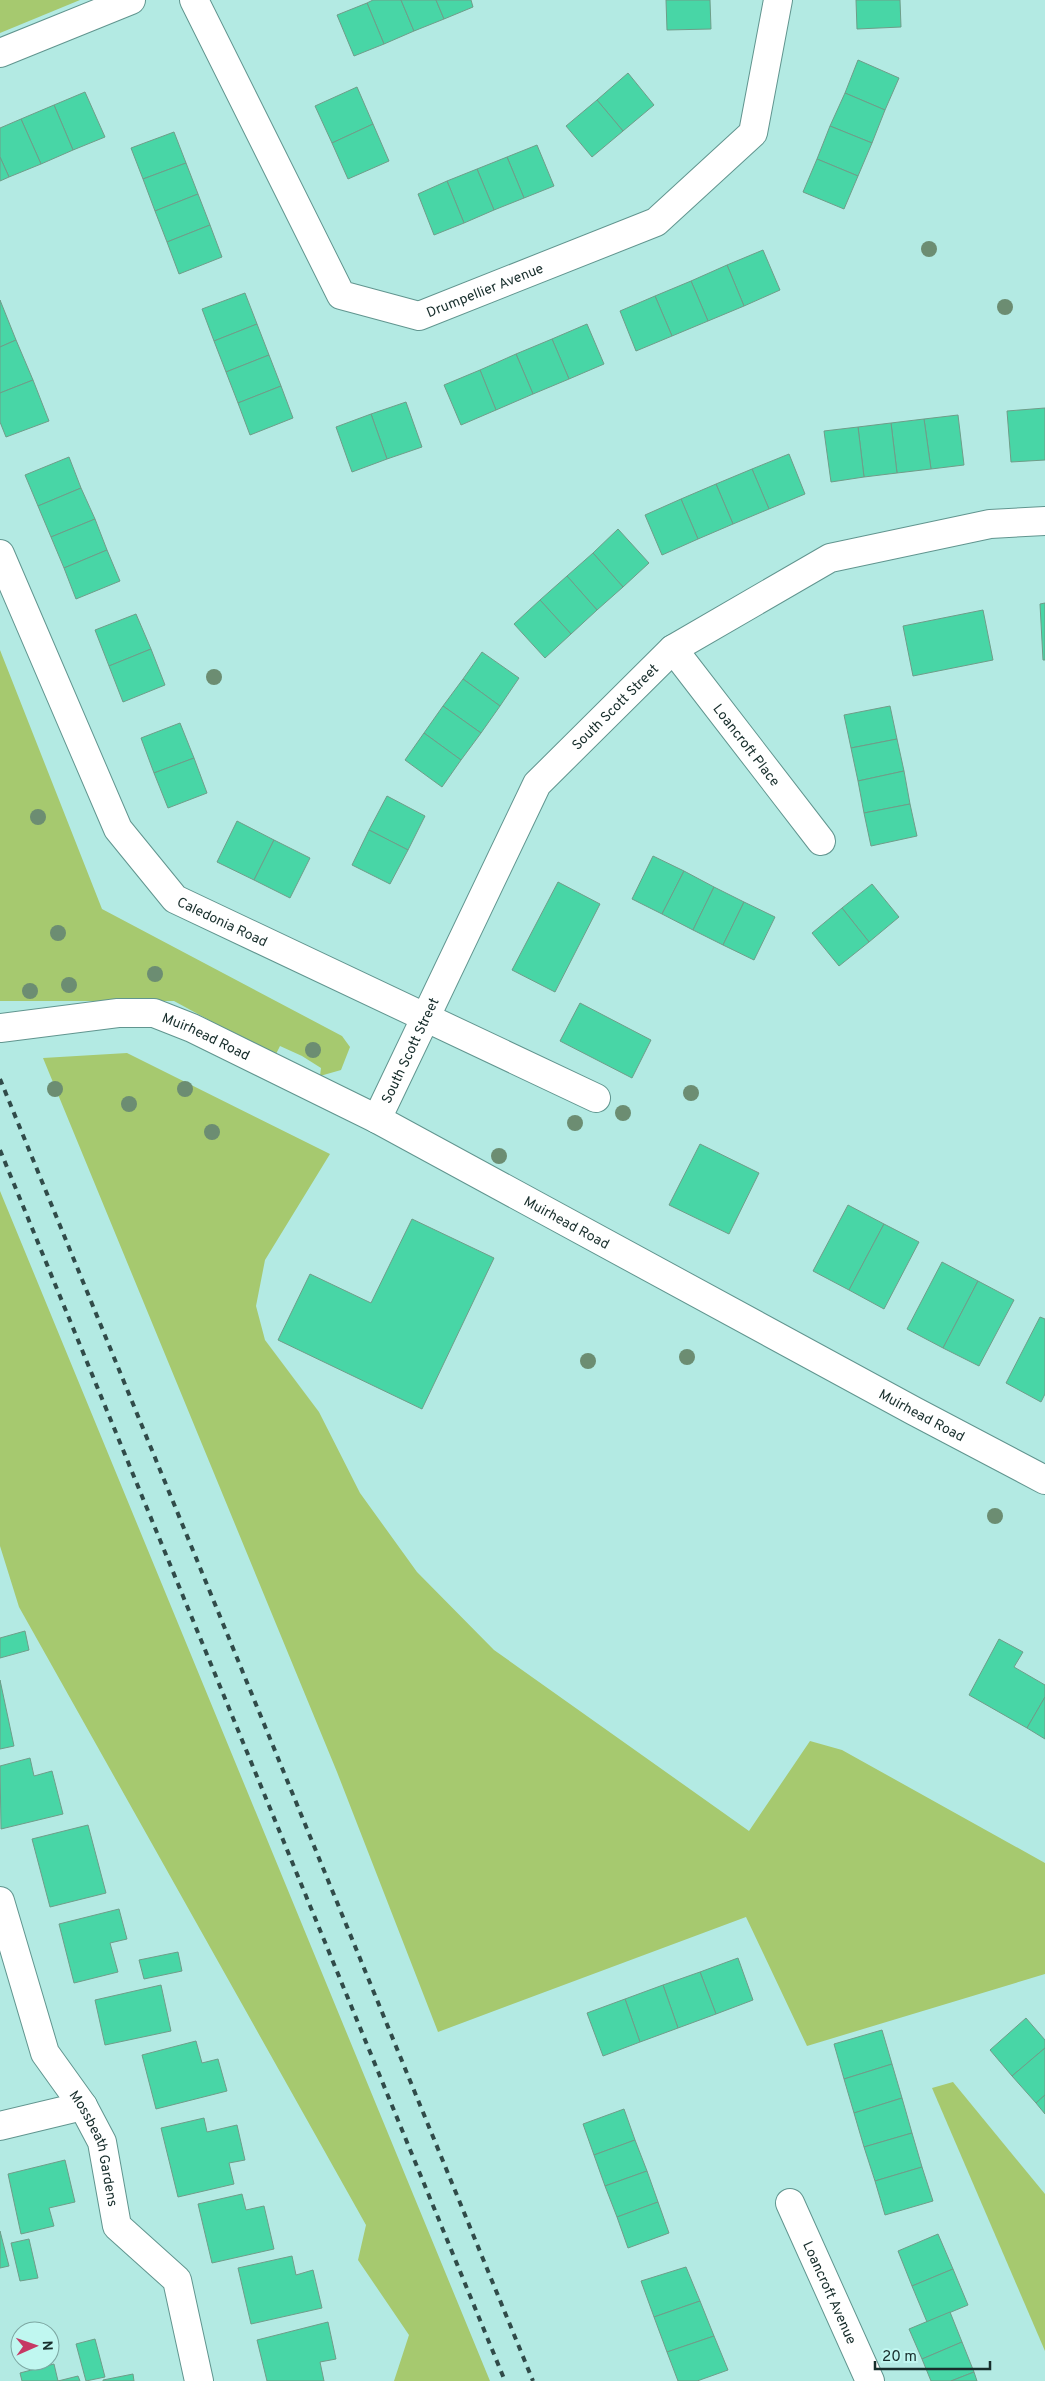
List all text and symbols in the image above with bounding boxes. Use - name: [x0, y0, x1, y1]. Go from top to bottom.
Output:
- street label: Drumpellier Avenue: [424, 261, 546, 322]
- street label: South Scott Street: [569, 661, 663, 754]
- street label: Loancroft Place: [709, 701, 783, 790]
- street label: Caledonia Road: [174, 894, 270, 951]
- street label: South Scott Street: [379, 995, 444, 1107]
- street label: Muirhead Road: [159, 1010, 252, 1065]
- street label: Muirhead Road: [520, 1193, 612, 1254]
- street label: Muirhead Road: [875, 1386, 967, 1446]
- street label: Mossbeath Gardens: [65, 2088, 120, 2208]
- street label: Loancroft Avenue: [798, 2239, 859, 2347]
- north arrow: [10, 2321, 60, 2371]
- scale bar: [875, 2338, 990, 2370]
- text: N: [38, 2340, 55, 2351]
- text: 20 m: [882, 2348, 917, 2367]

